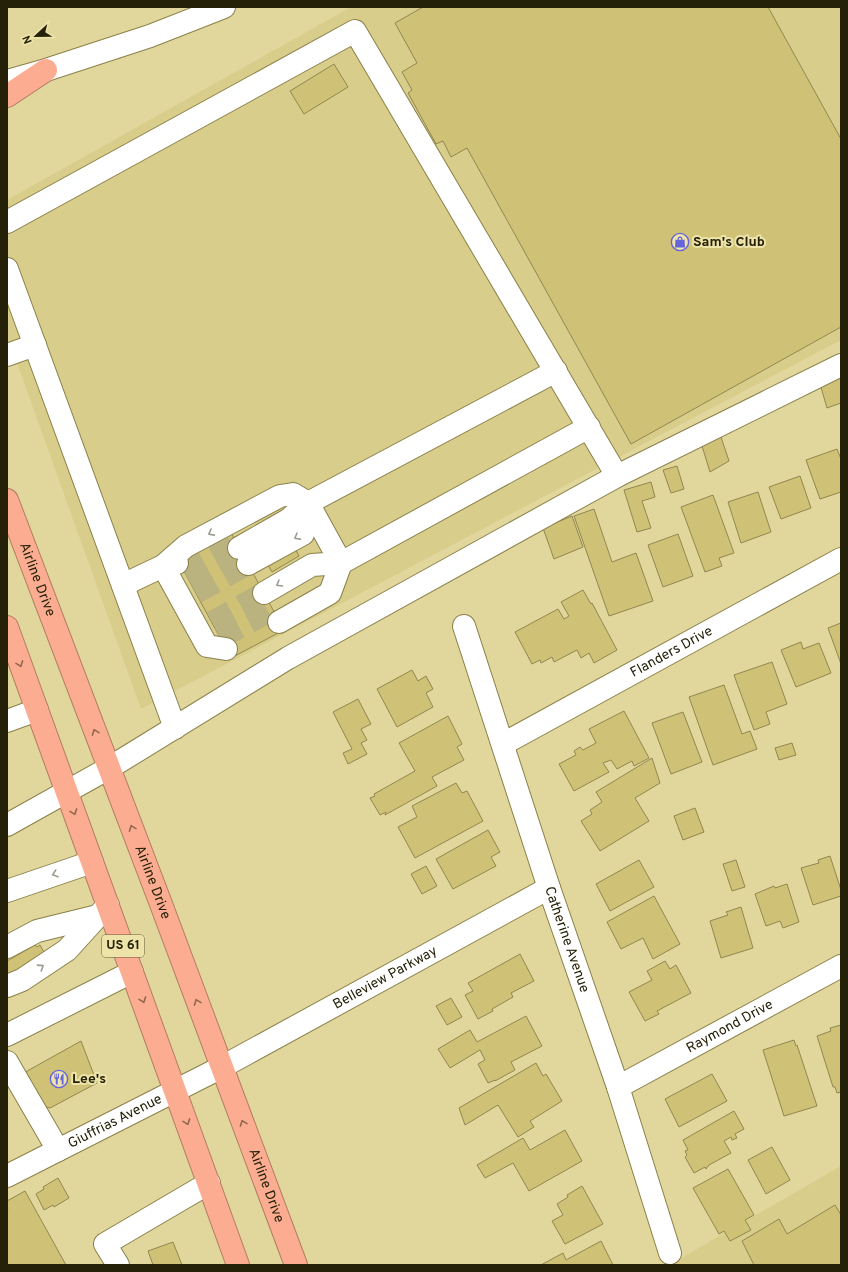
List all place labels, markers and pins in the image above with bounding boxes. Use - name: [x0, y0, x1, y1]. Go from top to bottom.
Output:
- shop icon: Sam's Club: [670, 232, 690, 252]
- place label: Sam's Club: [693, 234, 765, 251]
- restaurant icon: Lee's: [49, 1069, 69, 1089]
- place label: Lee's: [72, 1071, 106, 1088]

